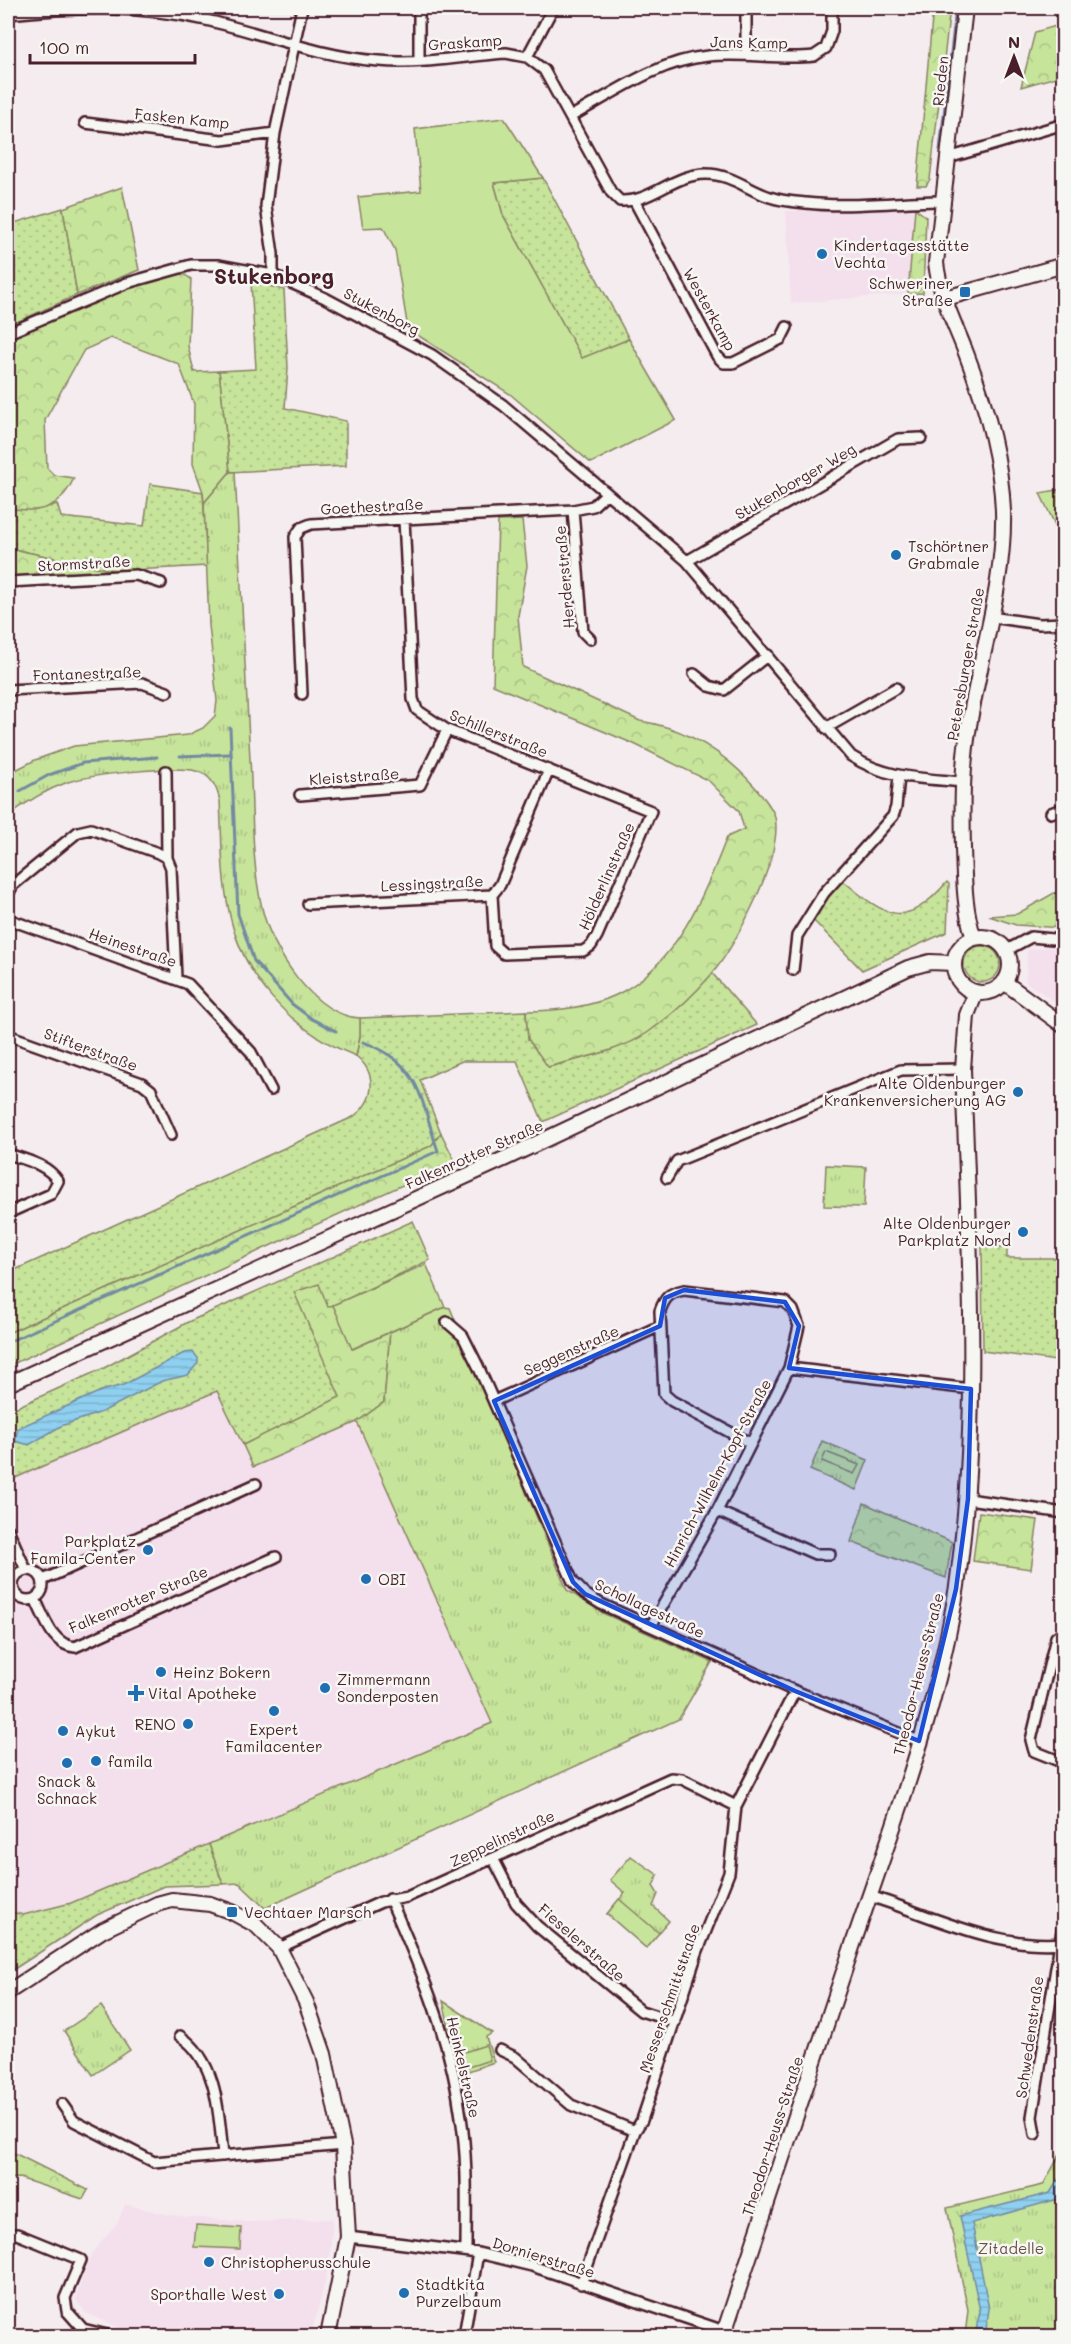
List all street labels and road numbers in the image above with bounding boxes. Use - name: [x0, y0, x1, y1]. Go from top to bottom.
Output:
- street label: Graskamp: [427, 29, 503, 55]
- street label: Jans Kamp: [710, 31, 788, 53]
- street label: Rieden: [927, 55, 953, 107]
- street label: Fasken Kamp: [134, 103, 230, 133]
- street label: Westerkamp: [679, 264, 741, 354]
- street label: Stukenborg: [340, 283, 424, 340]
- street label: Stukenborger Weg: [731, 438, 859, 524]
- street label: Goethestraße: [320, 493, 424, 519]
- street label: Herderstraße: [550, 525, 578, 629]
- street label: Stormstraße: [37, 551, 131, 575]
- street label: Petersburger Straße: [942, 586, 988, 742]
- street label: Fontanestraße: [32, 661, 142, 685]
- street label: Schillerstraße: [447, 704, 551, 762]
- street label: Kleiststraße: [308, 763, 400, 789]
- street label: Hölderlinstraße: [573, 819, 639, 933]
- street label: Lessingstraße: [380, 870, 484, 896]
- street label: Heinestraße: [86, 923, 180, 971]
- street label: Stifterstraße: [41, 1023, 141, 1075]
- street label: Falkenrotter Straße: [402, 1115, 546, 1193]
- street label: Seggenstraße: [520, 1320, 622, 1380]
- street label: Hinrich-Wilhelm-Kopf-Straße: [659, 1375, 775, 1571]
- street label: Falkenrotter Straße: [66, 1561, 210, 1637]
- street label: Schollagestraße: [592, 1574, 708, 1642]
- street label: Theodor-Heuss-Straße: [888, 1591, 948, 1757]
- street label: Zeppelinstraße: [446, 1805, 558, 1871]
- street label: Fieselerstraße: [534, 1899, 630, 1985]
- street label: Messerschmittstraße: [634, 1921, 704, 2075]
- street label: Schwedenstraße: [1011, 1975, 1047, 2099]
- street label: Heinkelstraße: [443, 2014, 485, 2120]
- street label: Theodor-Heuss-Straße: [737, 2053, 807, 2219]
- street label: Dornierstraße: [490, 2232, 598, 2282]

